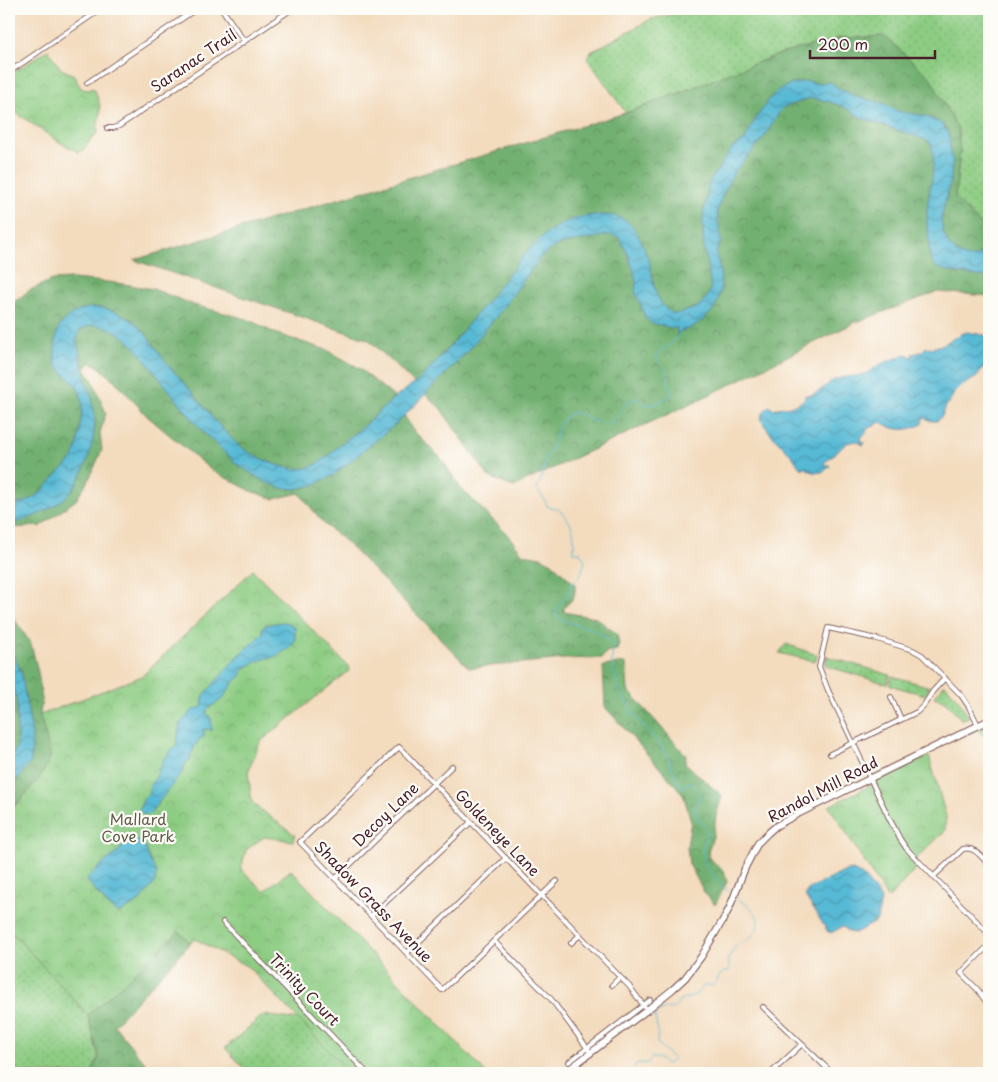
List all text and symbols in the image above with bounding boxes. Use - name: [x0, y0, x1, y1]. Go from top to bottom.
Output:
- street label: Saranac Trail: [145, 22, 241, 97]
- scale bar: [810, 28, 936, 60]
- text: 200 m: [818, 32, 868, 55]
- street label: Randol Mill Road: [763, 750, 882, 828]
- street label: Decoy Lane: [347, 776, 423, 852]
- street label: Goldeneye Lane: [450, 783, 546, 881]
- park label: Mallard Cove Park: [101, 807, 175, 847]
- street label: Shadow Grass Avenue: [310, 835, 438, 967]
- street label: Trinity Court: [264, 948, 346, 1030]

